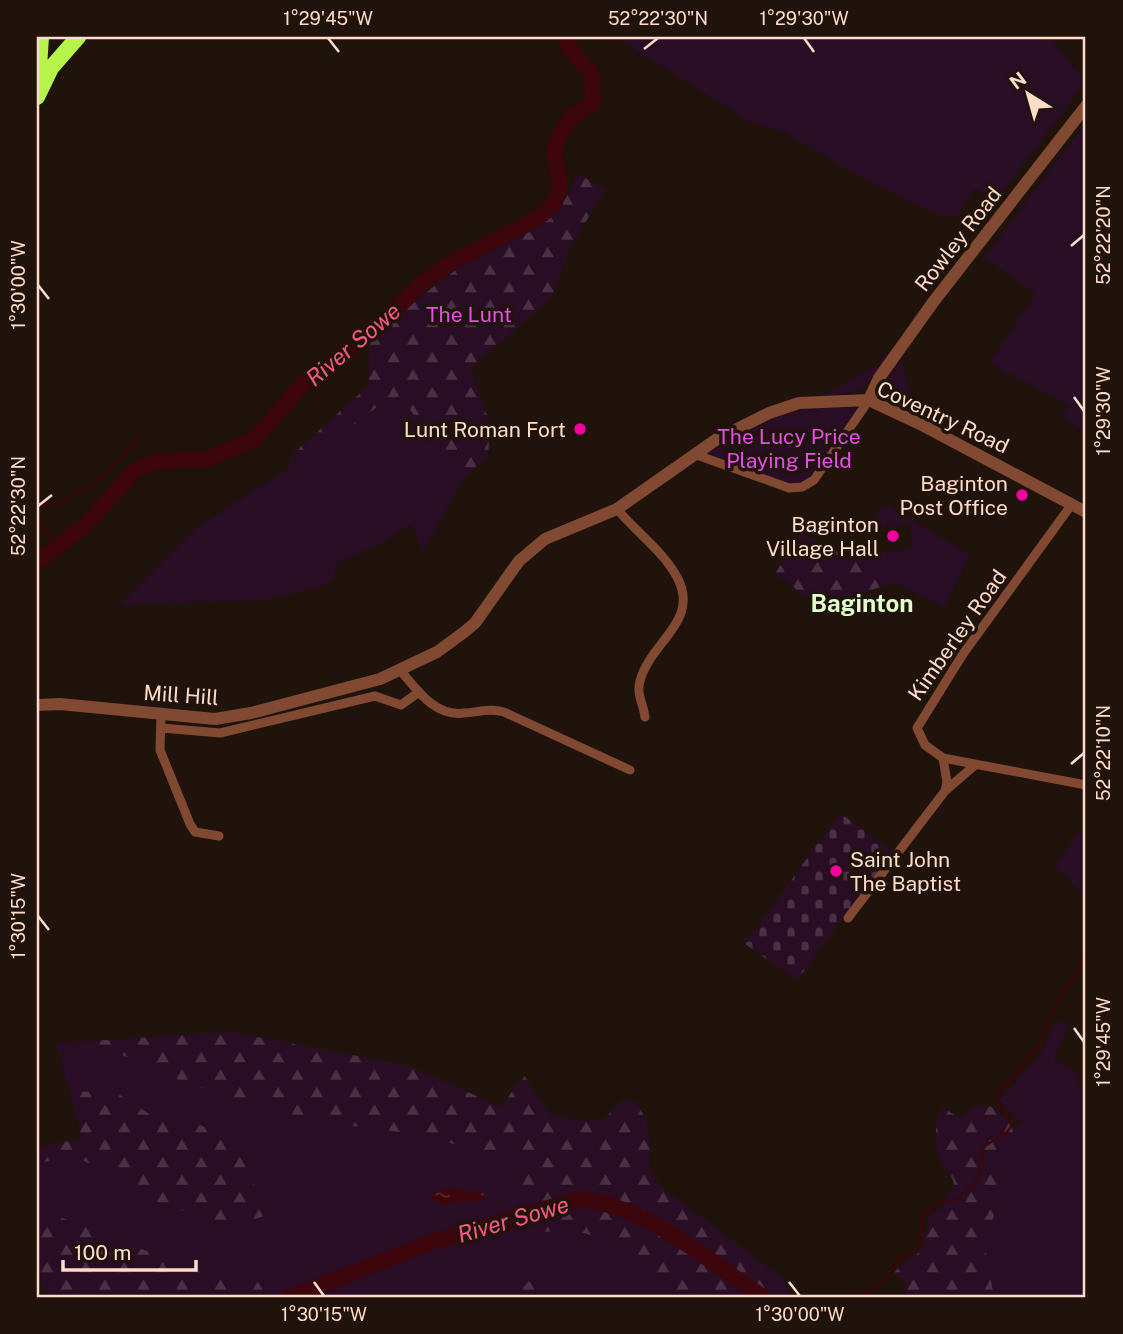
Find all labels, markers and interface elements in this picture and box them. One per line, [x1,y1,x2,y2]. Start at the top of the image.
text: 1°29'45"W [283,8,373,29]
text: 52°22'30"N [608,8,708,29]
text: 1°29'30"W [759,8,849,29]
north arrow [993,60,1064,130]
text: N [1005,67,1030,94]
street label: Rowley Road [909,182,1007,296]
text: 52°22'20"N [1093,185,1114,285]
text: 1°30'00"W [8,240,29,330]
water label: River Sowe [300,297,406,391]
park label: The Lunt [426,302,512,327]
text: 1°29'30"W [1093,366,1114,456]
street label: Coventry Road [873,376,1013,458]
place label: Lunt Roman Fort [404,417,566,442]
marker: Lunt Roman Fort [572,421,588,437]
park label: The Lucy Price Playing Field [717,424,861,473]
text: 52°22'30"N [8,456,29,556]
place label: Baginton Post Office [900,471,1008,520]
marker: Baginton Post Office [1014,487,1030,503]
place label: Baginton Village Hall [766,512,879,561]
marker: Baginton Village Hall [885,528,901,544]
street label: Kimberley Road [903,565,1011,705]
district label: Baginton [810,589,914,617]
street label: Mill Hill [143,680,219,710]
text: 52°22'10"N [1093,705,1114,801]
place label: Saint John The Baptist [850,847,961,896]
marker: Saint John The Baptist [828,863,844,879]
text: 1°30'15"W [8,873,29,959]
text: 1°29'45"W [1093,997,1114,1087]
water label: River Sowe [454,1190,572,1248]
scale bar [63,1229,196,1273]
text: 100 m [74,1240,131,1265]
text: 1°30'15"W [281,1304,367,1325]
text: 1°30'00"W [755,1304,845,1325]

